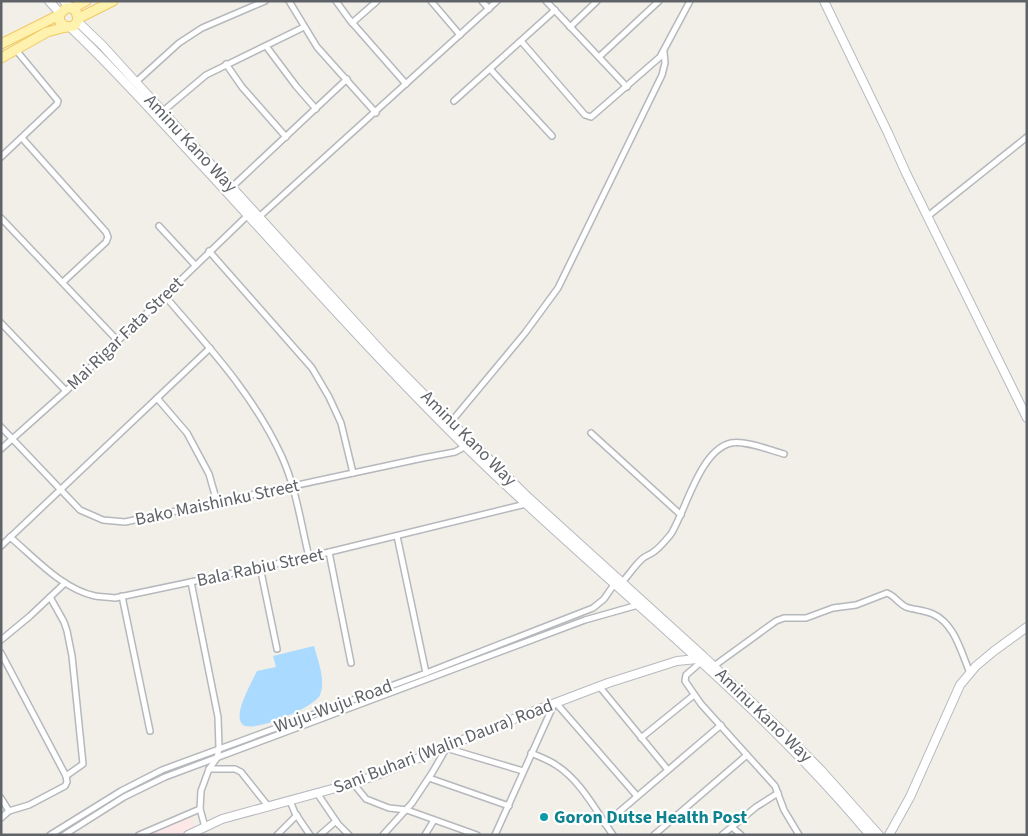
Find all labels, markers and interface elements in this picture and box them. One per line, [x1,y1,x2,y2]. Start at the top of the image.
street label: Aminu Kano Way [138,89,243,199]
street label: Mai Rigar Fata Street [62,271,189,396]
street label: Aminu Kano Way [415,385,523,492]
street label: Bako Maishinku Street [133,473,301,532]
street label: Bala Rabiu Street [194,542,326,593]
street label: Aminu Kano Way [710,662,818,769]
street label: Wuju-Wuju Road [271,674,396,739]
street label: Sani Buhari (Walin Daura) Road [330,693,557,800]
place label: Goron Dutse Health Post [554,805,747,830]
marker: Goron Dutse Health Post [538,811,550,823]

